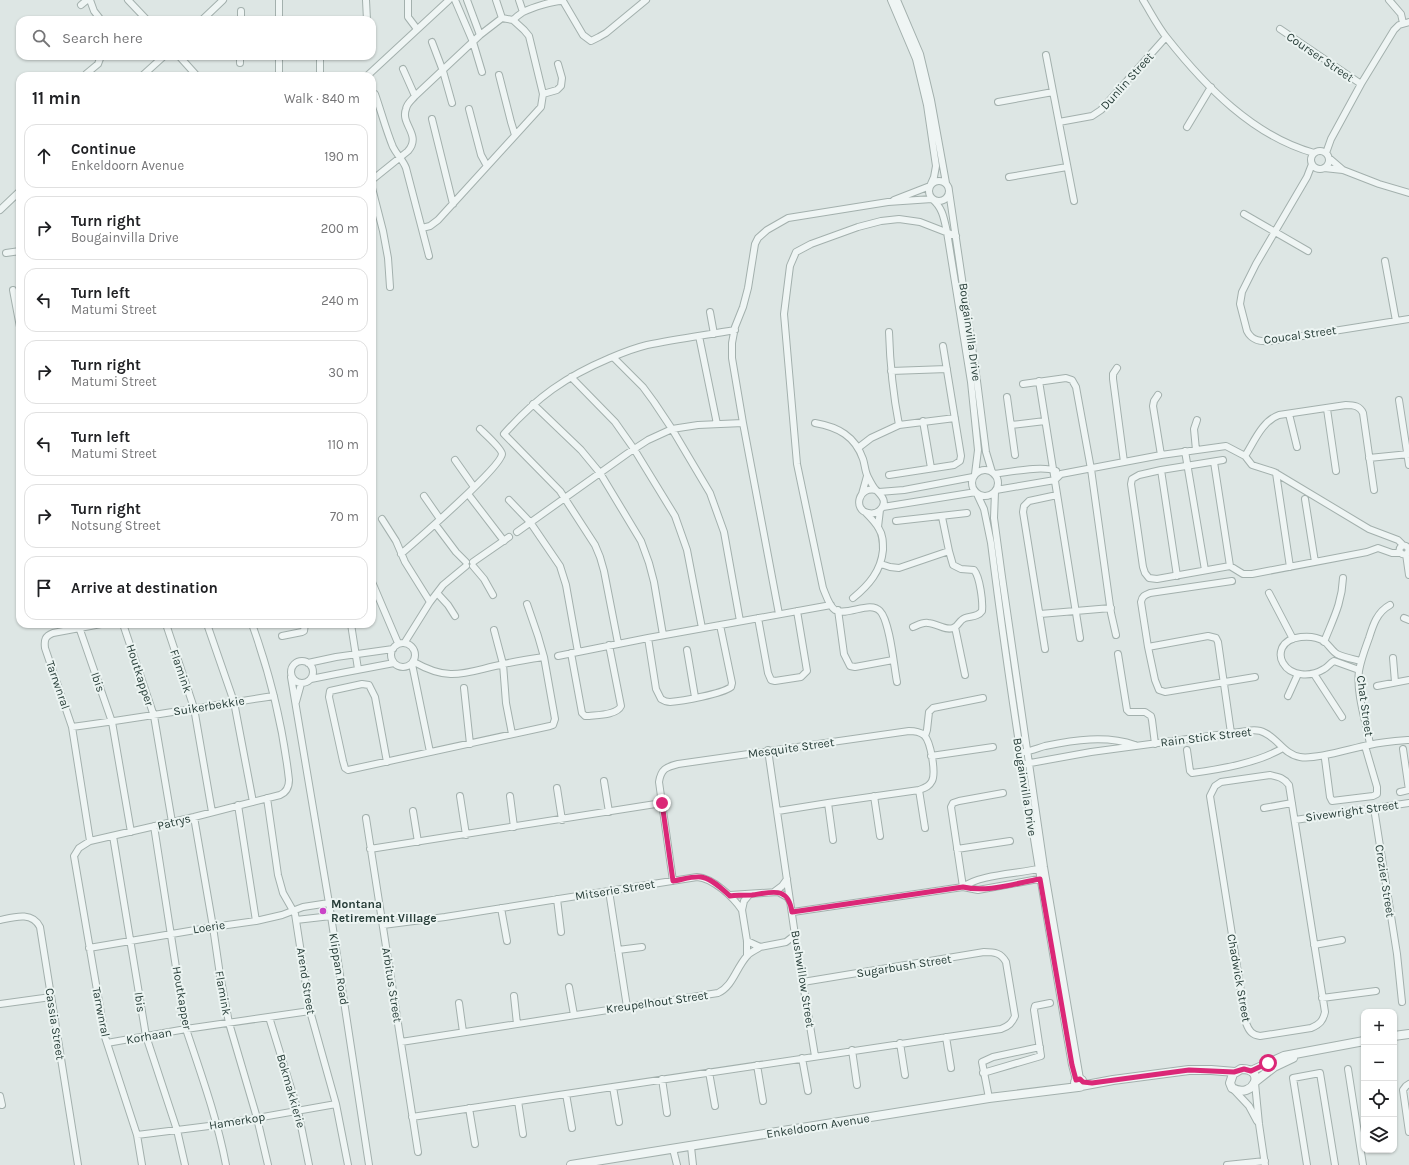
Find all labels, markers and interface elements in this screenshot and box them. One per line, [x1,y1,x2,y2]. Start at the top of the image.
search box [16,16,376,60]
icon: search [30,27,52,49]
text: Search here [62,29,143,47]
street label: Courser Street [1284,29,1357,85]
street label: Dunlin Street [1098,49,1157,113]
text: 11 min [32,88,81,108]
text: Walk · 840 m [284,91,360,106]
text: Continue [71,140,136,158]
icon: ahead [33,145,55,167]
text: 190 m [324,149,359,164]
text: Enkeldoorn Avenue [71,158,184,173]
text: Turn right [71,212,141,230]
icon: right [33,217,55,239]
text: 200 m [321,221,359,236]
text: Bougainvilla Drive [71,230,179,245]
street label: Bougainvilla Drive [956,282,984,382]
text: Turn left [71,284,130,302]
icon: left [33,289,55,311]
text: 240 m [321,293,359,308]
text: Matumi Street [71,302,157,317]
street label: Coucal Street [1263,323,1338,347]
text: Turn right [71,356,141,374]
icon: right [33,361,55,383]
text: 30 m [328,365,359,380]
text: Matumi Street [71,374,157,389]
text: Turn left [71,428,130,446]
icon: left [33,433,55,455]
text: 110 m [327,437,359,452]
text: Matumi Street [71,446,157,461]
text: Turn right [71,500,141,518]
icon: right [33,505,55,527]
text: 70 m [330,509,359,524]
text: Notsung Street [71,518,161,533]
icon: arrive [33,577,55,599]
text: Arrive at destination [71,579,218,597]
street label: Houtkapper [123,642,157,708]
street label: Flamink [167,647,195,695]
street label: Tarrwnral [43,659,73,711]
street label: Ibis [88,670,108,694]
street label: Chat Street [1354,675,1376,738]
street label: Suikerbekkie [172,693,246,719]
street label: Rain Stick Street [1160,724,1253,750]
street label: Mesquite Street [747,735,836,761]
street label: Bougainvilla Drive [1010,737,1040,837]
route end [653,794,671,812]
street label: Sivewright Street [1305,797,1400,824]
street label: Patrys [156,811,192,833]
street label: Crozier Street [1372,843,1398,919]
street label: Mitserie Street [574,877,656,903]
place label: Montana Retirement Village [331,897,437,925]
marker: Montana Retirement Village [318,906,328,916]
street label: Loerie [192,918,226,936]
street label: Bushwillow Street [788,929,818,1029]
street label: Klippan Road [326,932,352,1006]
street label: Chadwick Street [1224,933,1254,1024]
street label: Arbitus Street [379,946,405,1024]
street label: Arend Street [294,947,318,1016]
street label: Sugarbush Street [856,952,953,980]
street label: Houtkapper [170,965,195,1032]
street label: Flamink [212,970,234,1017]
street label: Tarrwnral [89,986,113,1038]
street label: Cassia Street [42,987,68,1061]
street label: Kreupelhout Street [605,988,709,1016]
street label: Ibis [132,991,148,1013]
map controls [1361,1009,1397,1153]
button: + [1361,1009,1397,1045]
street label: Korhaan [125,1025,173,1047]
button: − [1361,1045,1397,1081]
street label: Bokmakkierie [274,1053,308,1129]
route start [1259,1054,1277,1072]
button: locate [1361,1081,1397,1117]
street label: Hamerkop [208,1110,266,1132]
street label: Enkeldoorn Avenue [765,1111,871,1141]
button: layers [1361,1117,1397,1153]

